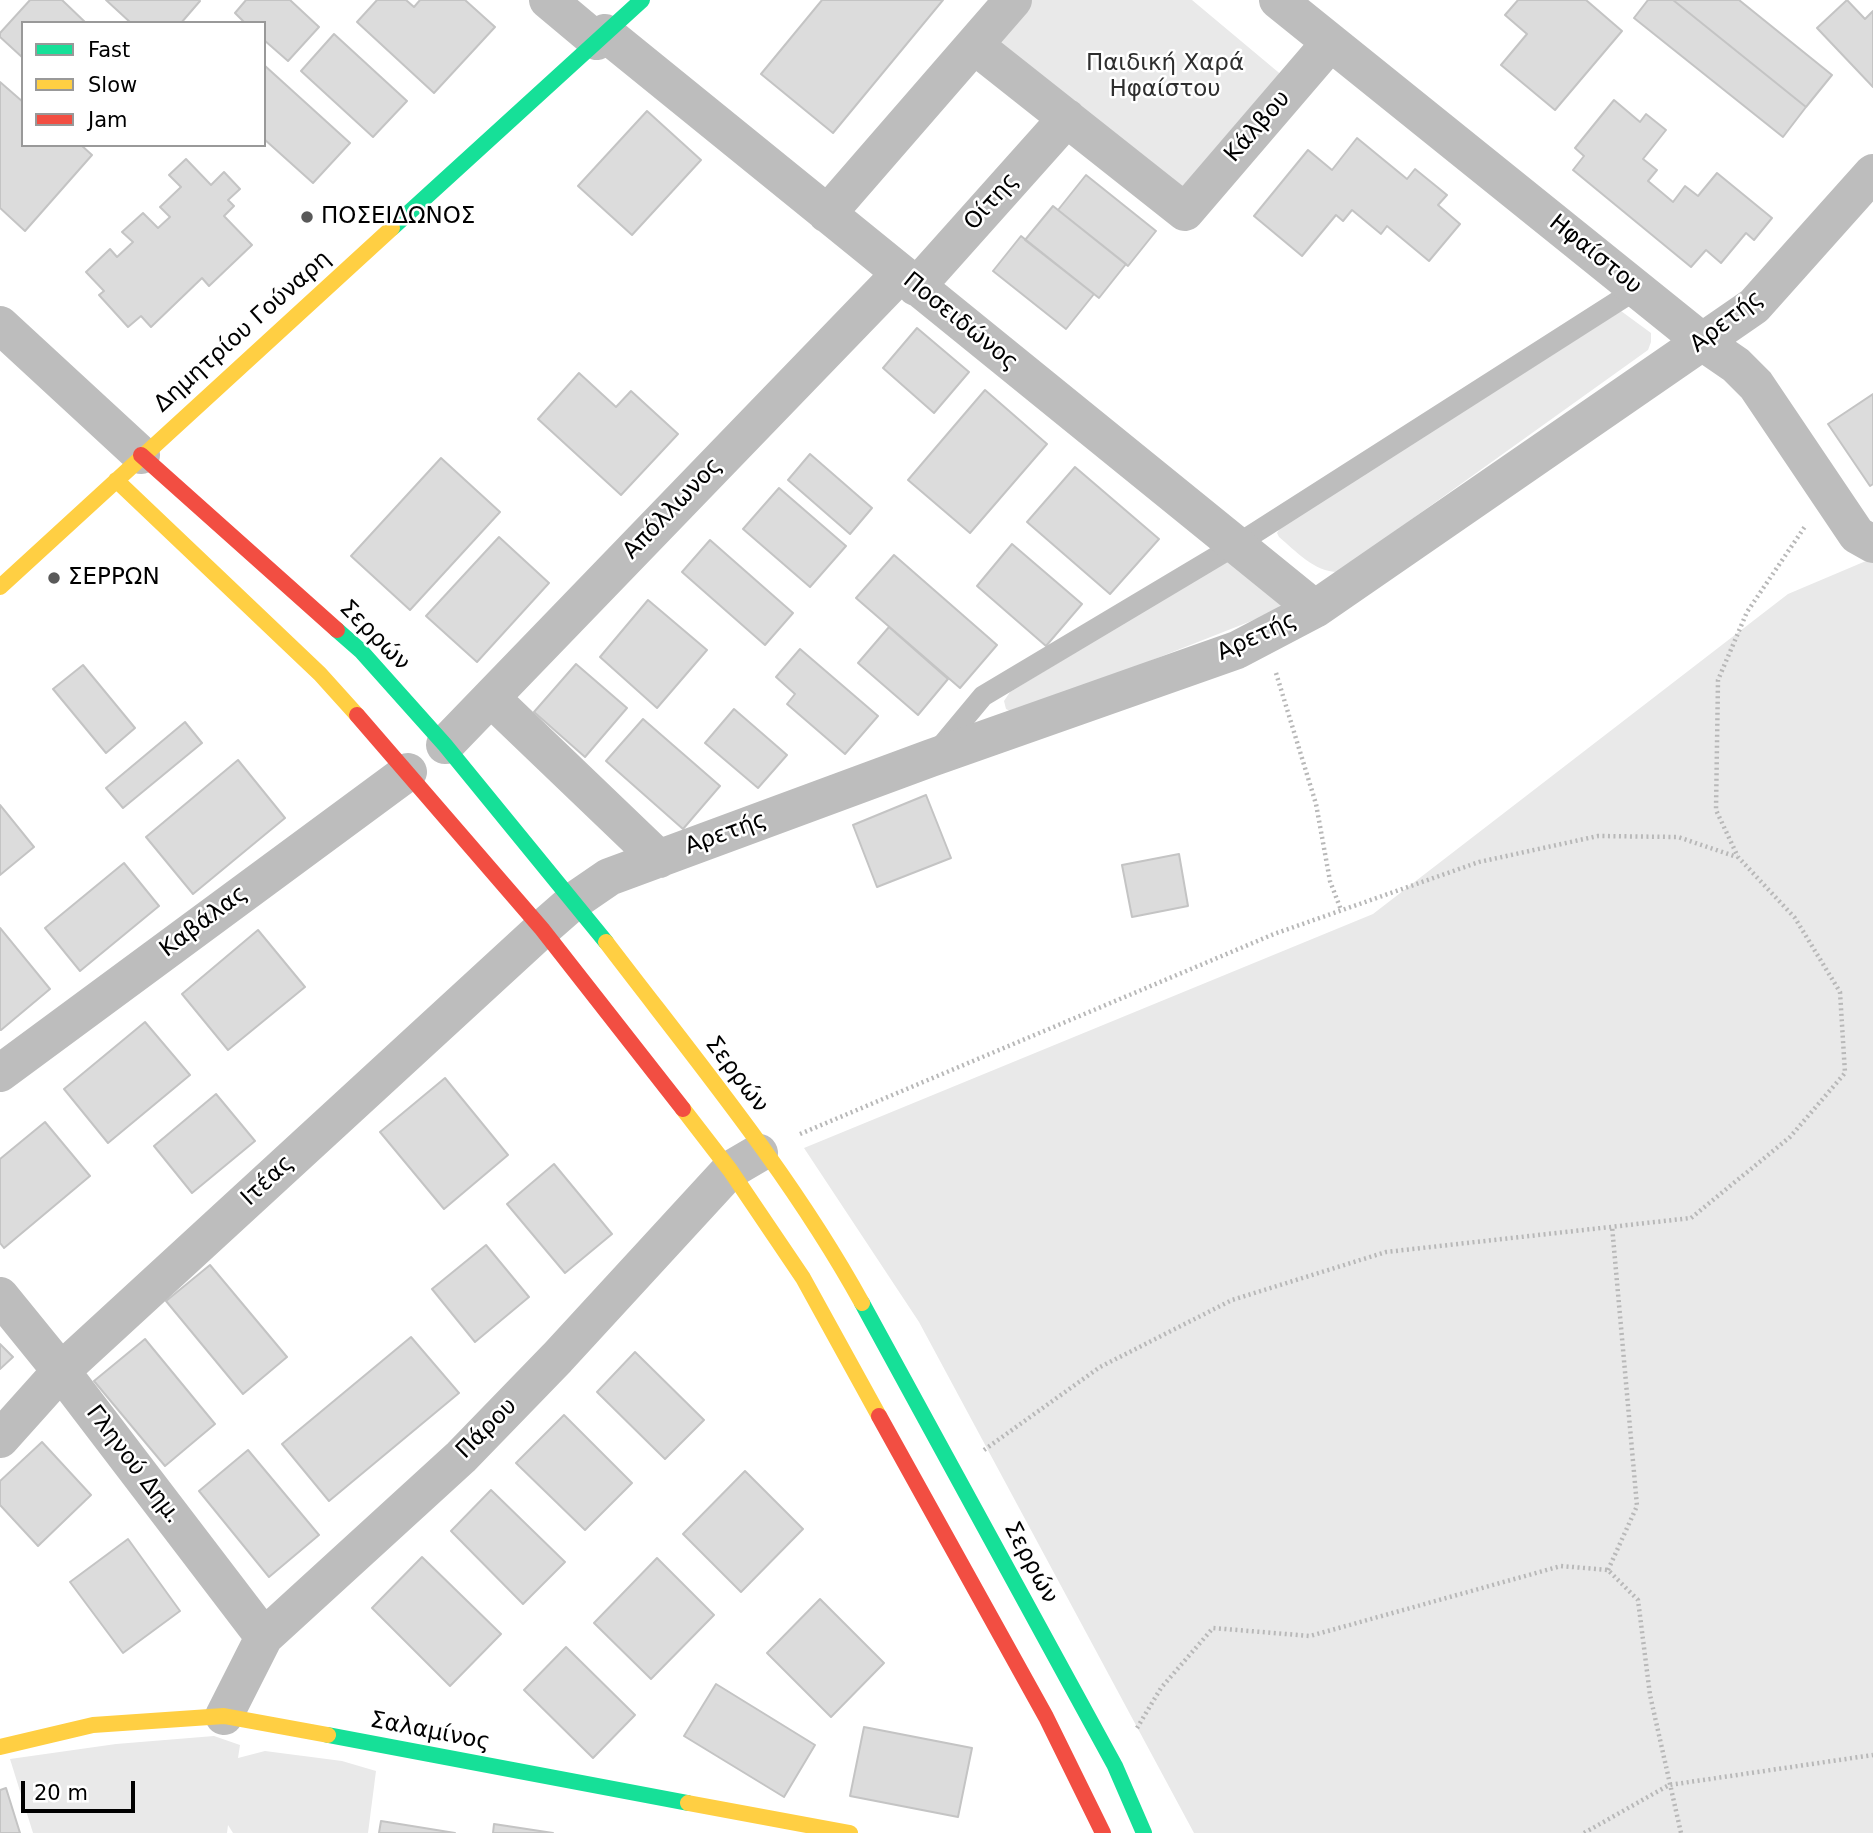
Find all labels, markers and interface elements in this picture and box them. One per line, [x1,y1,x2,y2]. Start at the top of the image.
legend [21,21,266,147]
text: Fast [88,38,130,62]
park label: Παιδική Χαρά Ηφαίστου [1086,50,1244,104]
text: Slow [88,73,137,97]
street label: Κάλβου [1219,86,1297,168]
text: Jam [88,108,128,132]
street label: Οίτης [959,168,1025,236]
place label: ΠΟΣΕΙΔΩΝΟΣ [321,203,475,231]
marker: ΠΟΣΕΙΔΩΝΟΣ [299,209,315,225]
street label: Ηφαίστου [1543,209,1647,301]
street label: Δημητρίου Γούναρη [149,246,337,418]
street label: Ποσειδώνος [897,267,1023,377]
street label: Αρετής [1685,285,1769,359]
street label: Απόλλωνος [618,452,728,566]
place label: ΣΕΡΡΩΝ [68,564,160,592]
marker: ΣΕΡΡΩΝ [46,570,62,586]
street label: Σερρών [333,595,415,677]
street label: Αρετής [1213,607,1301,667]
street label: Αρετής [681,807,771,861]
street label: Καβάλας [155,880,253,964]
street label: Σερρών [698,1031,774,1119]
street label: Ιτέας [236,1150,300,1212]
street label: Πάρου [451,1393,523,1465]
street label: Γληνού Δημ. [80,1400,186,1530]
street label: Σερρών [997,1518,1063,1608]
street label: Σαλαμίνος [368,1707,492,1757]
scale bar [24,1766,138,1810]
text: 20 m [34,1781,88,1805]

